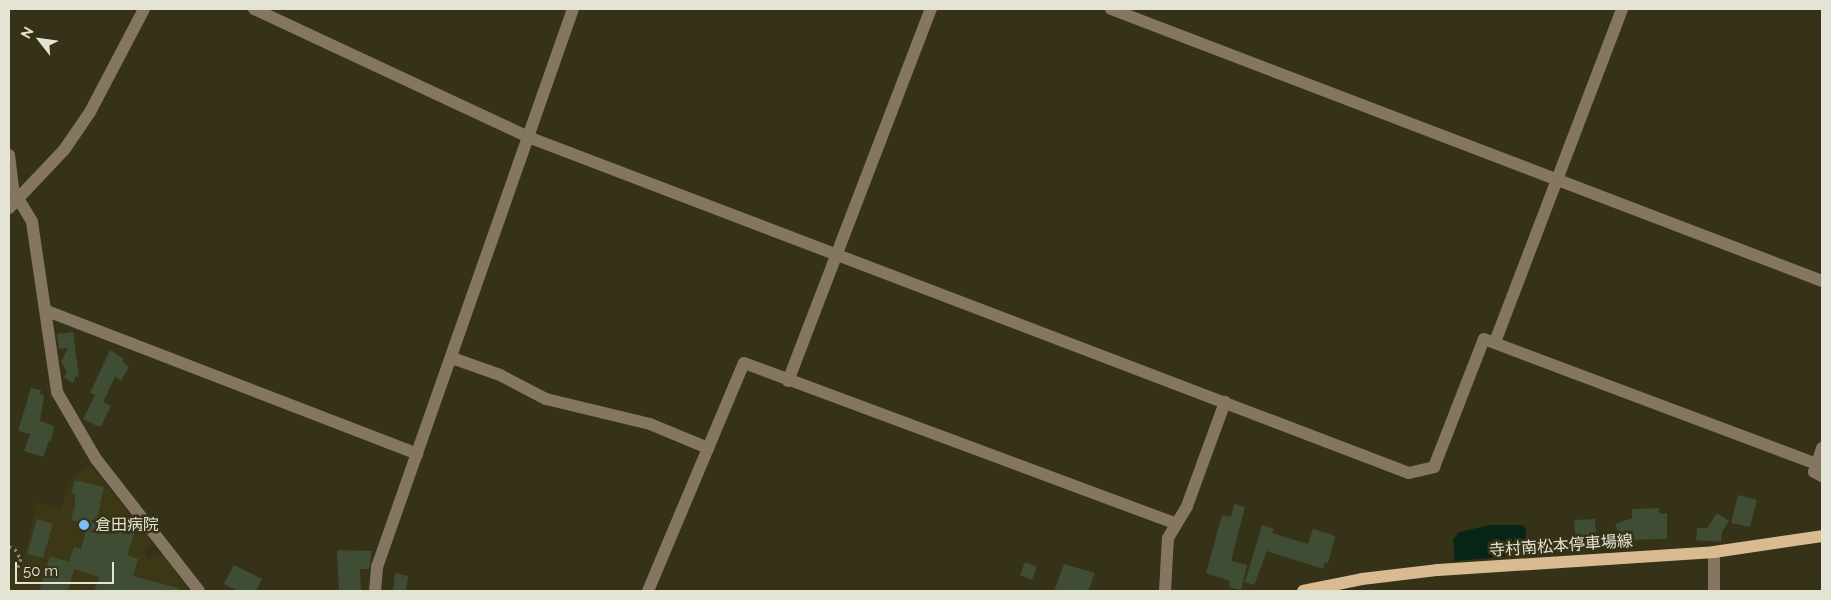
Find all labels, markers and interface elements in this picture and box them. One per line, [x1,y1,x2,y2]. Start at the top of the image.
north arrow [15,15,65,65]
text: N [17,24,37,41]
place label: 倉田病院 [95,515,159,535]
marker: 倉田病院 [77,518,91,532]
street label: 寺村南松本停車場線 [1489,531,1633,561]
scale bar [18,552,116,584]
text: 50 m [23,562,58,580]

